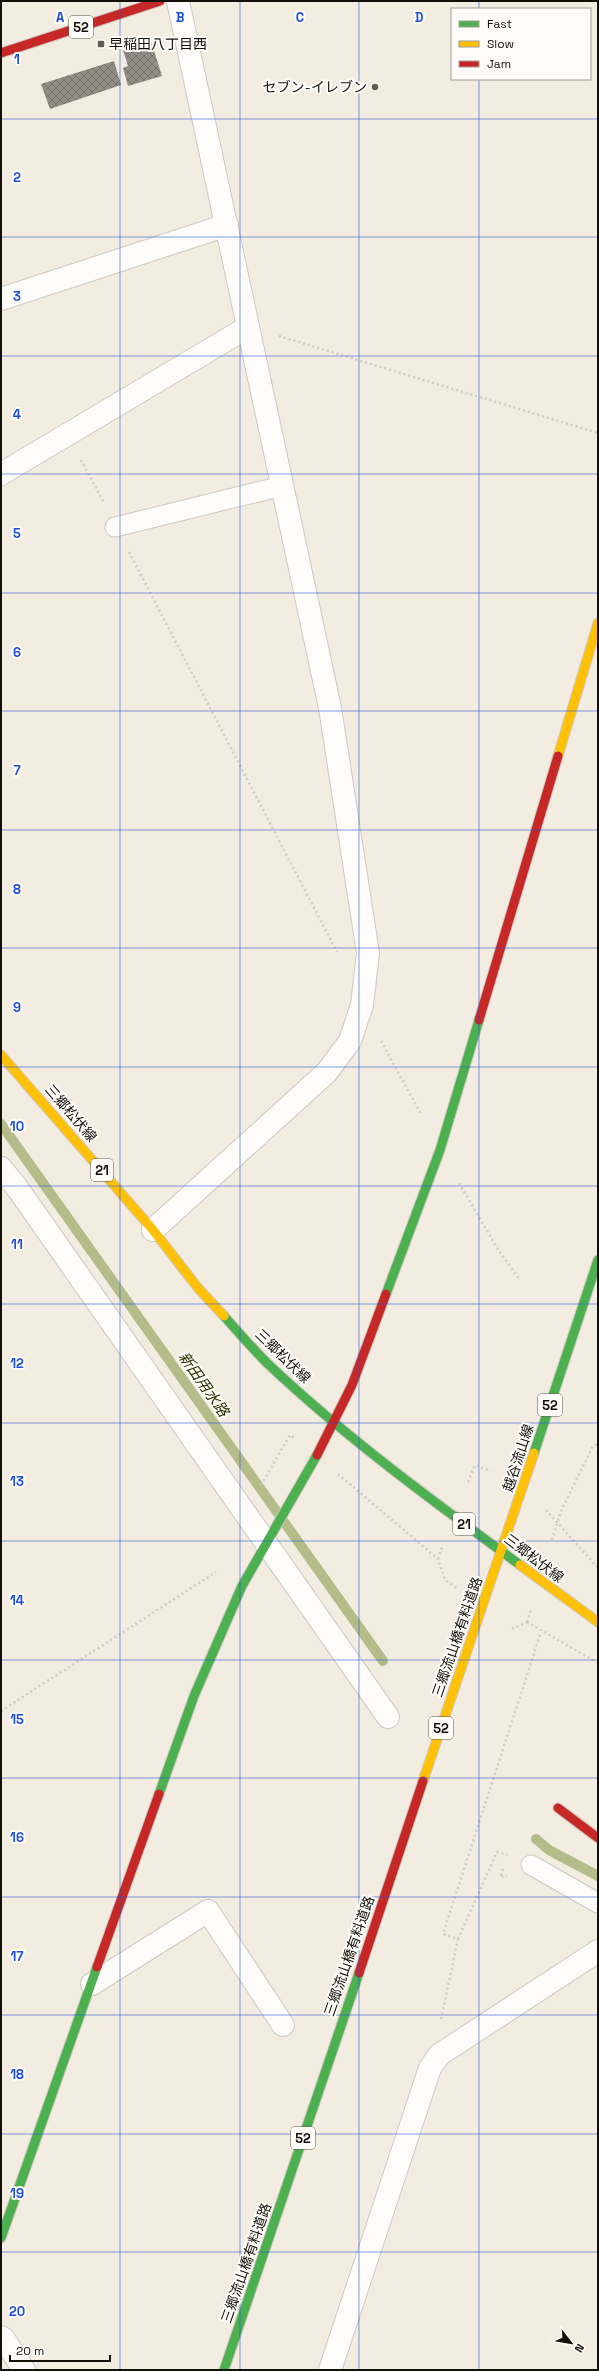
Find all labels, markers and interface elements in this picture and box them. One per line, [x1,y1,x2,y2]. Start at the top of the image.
legend [451,8,591,80]
text: A [56,9,65,26]
text: B [176,9,185,26]
text: C [296,9,304,26]
text: D [415,9,424,26]
road number: 52 [69,16,93,38]
text: Fast [487,16,512,32]
place label: 早稲田八丁目西 [109,35,207,53]
text: Slow [487,36,514,52]
marker: 早稲田八丁目西 [96,39,106,49]
text: 1 [14,51,20,68]
text: Jam [487,56,511,72]
place label: セブン-イレブン [263,78,367,96]
marker: セブン-イレブン [370,82,380,92]
text: 2 [13,169,21,186]
text: 3 [13,288,21,305]
text: 4 [13,406,21,423]
text: 5 [13,525,21,542]
text: 6 [13,644,21,661]
text: 7 [13,762,21,779]
text: 8 [13,881,21,898]
text: 9 [13,999,21,1016]
street label: 三郷松伏線 [41,1081,101,1145]
text: 10 [10,1118,24,1135]
road number: 21 [91,1159,113,1181]
text: 11 [11,1236,23,1253]
street label: 三郷松伏線 [252,1325,314,1387]
water label: 新田用水路 [175,1348,234,1422]
text: 12 [10,1355,24,1372]
road number: 52 [538,1394,562,1416]
street label: 越谷流山線 [499,1422,537,1494]
text: 13 [10,1473,24,1490]
road number: 21 [453,1513,475,1535]
street label: 三郷松伏線 [501,1530,567,1586]
street label: 三郷流山橋有料道路 [428,1575,486,1699]
text: 14 [10,1592,24,1609]
text: 15 [10,1711,24,1728]
road number: 52 [429,1717,453,1739]
text: 16 [10,1829,24,1846]
street label: 三郷流山橋有料道路 [320,1894,378,2018]
text: 17 [10,1948,24,1965]
text: 18 [10,2066,24,2083]
road number: 52 [291,2127,315,2149]
text: 19 [10,2185,24,2202]
street label: 三郷流山橋有料道路 [217,2201,275,2325]
text: 20 [9,2303,25,2320]
north arrow [551,2323,591,2363]
scale bar [10,2337,110,2363]
text: N [572,2341,587,2355]
text: 20 m [16,2343,44,2359]

